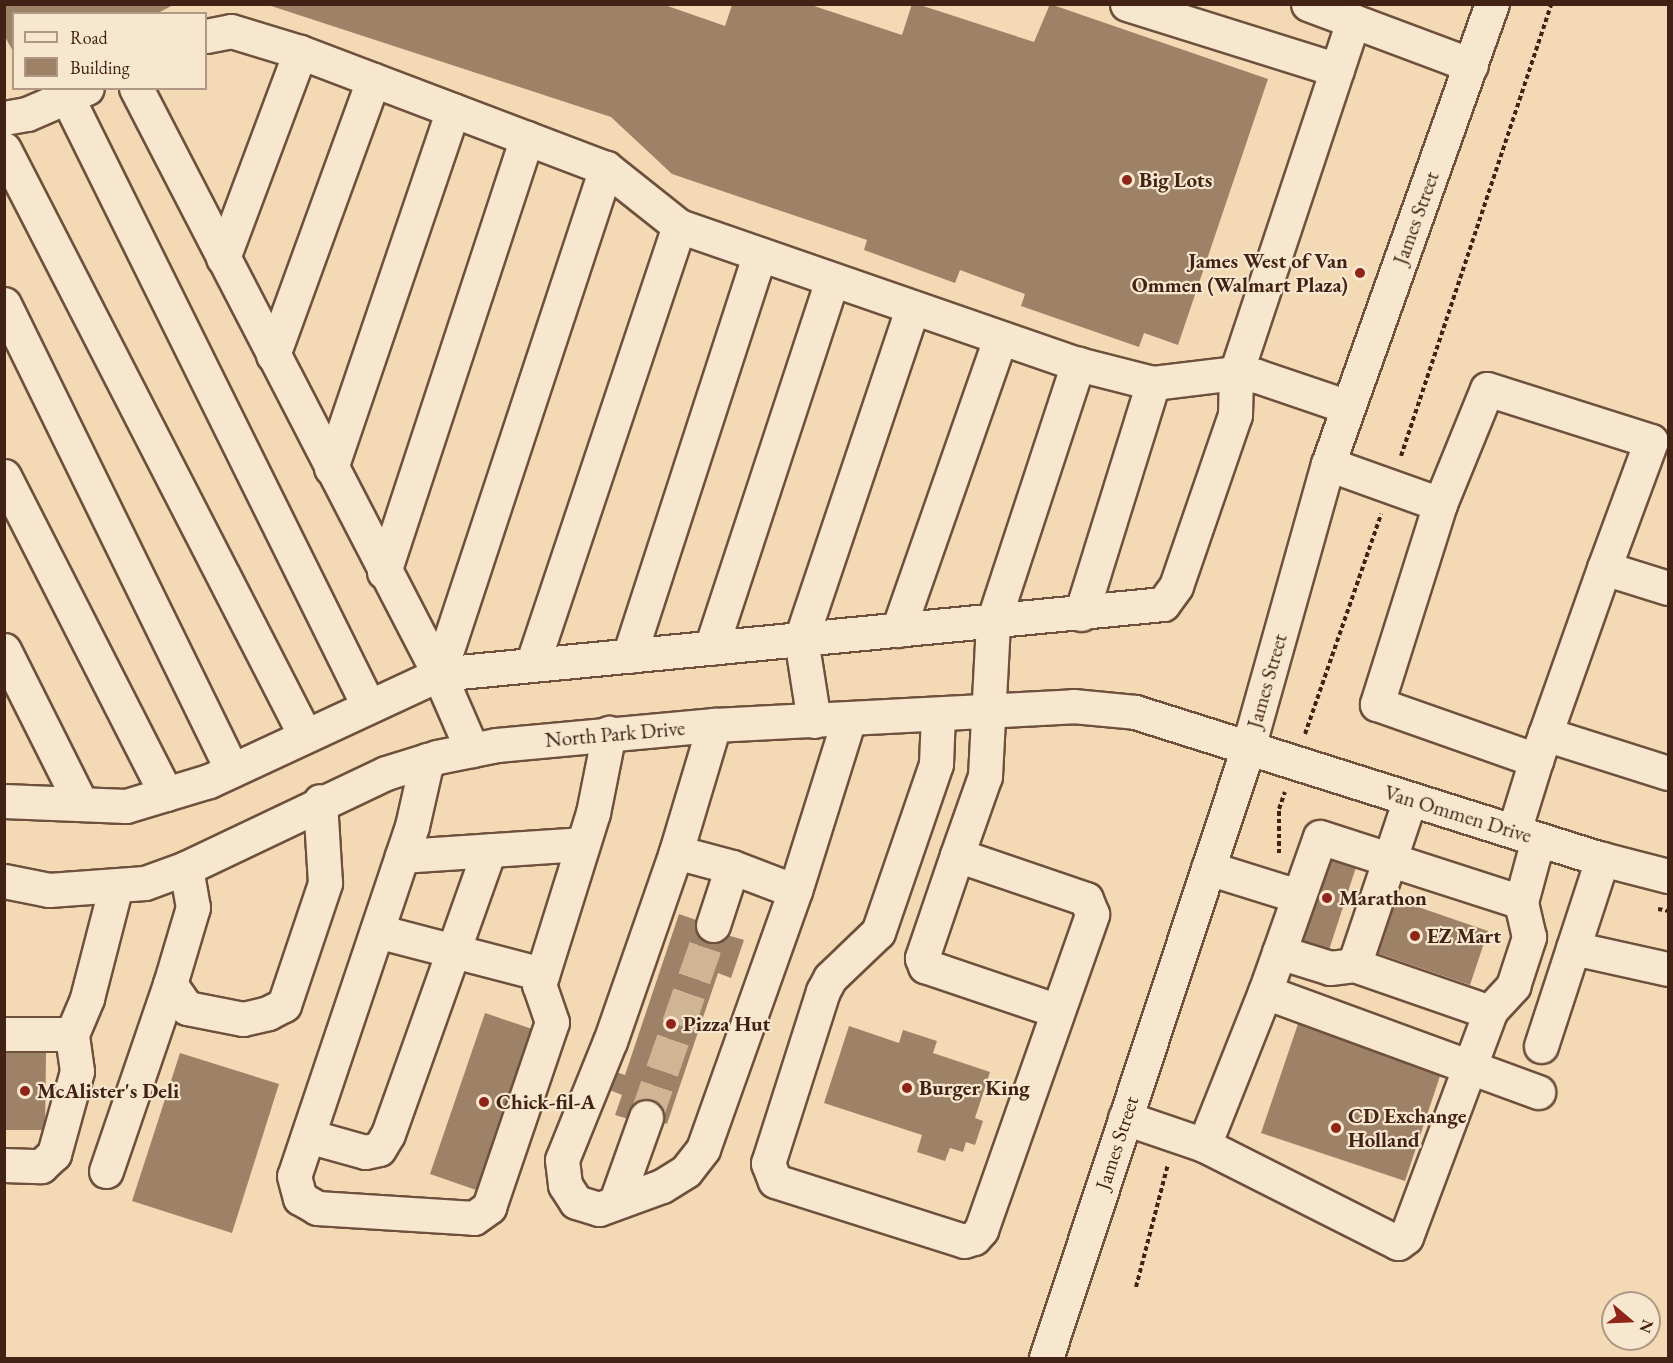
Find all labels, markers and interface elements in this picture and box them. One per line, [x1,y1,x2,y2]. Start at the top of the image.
legend [12,12,207,90]
text: Road [70,26,108,49]
text: Building [70,56,130,79]
place label: Big Lots [1139,167,1212,193]
street label: James Street [1388,168,1444,268]
marker: Big Lots [1120,173,1134,187]
place label: James West of Van Ommen (Walmart Plaza) [1132,248,1348,298]
marker: James West of Van Ommen (Walmart Plaza) [1353,266,1367,280]
street label: James Street [1241,631,1293,731]
street label: North Park Drive [544,715,686,753]
street label: Van Ommen Drive [1381,780,1535,848]
place label: Marathon [1339,885,1427,911]
marker: Marathon [1320,891,1334,905]
place label: EZ Mart [1427,923,1501,949]
marker: EZ Mart [1408,929,1422,943]
place label: Pizza Hut [683,1011,770,1037]
marker: Pizza Hut [664,1017,678,1031]
place label: Burger King [919,1075,1030,1101]
place label: McAlister's Deli [37,1078,179,1104]
marker: Burger King [900,1081,914,1095]
marker: McAlister's Deli [18,1084,32,1098]
place label: Chick-fil-A [496,1089,596,1115]
street label: James Street [1090,1093,1144,1193]
marker: Chick-fil-A [477,1095,491,1109]
place label: CD Exchange Holland [1348,1103,1466,1153]
marker: CD Exchange Holland [1329,1121,1343,1135]
north arrow [1601,1291,1661,1351]
text: N [1635,1317,1659,1336]

